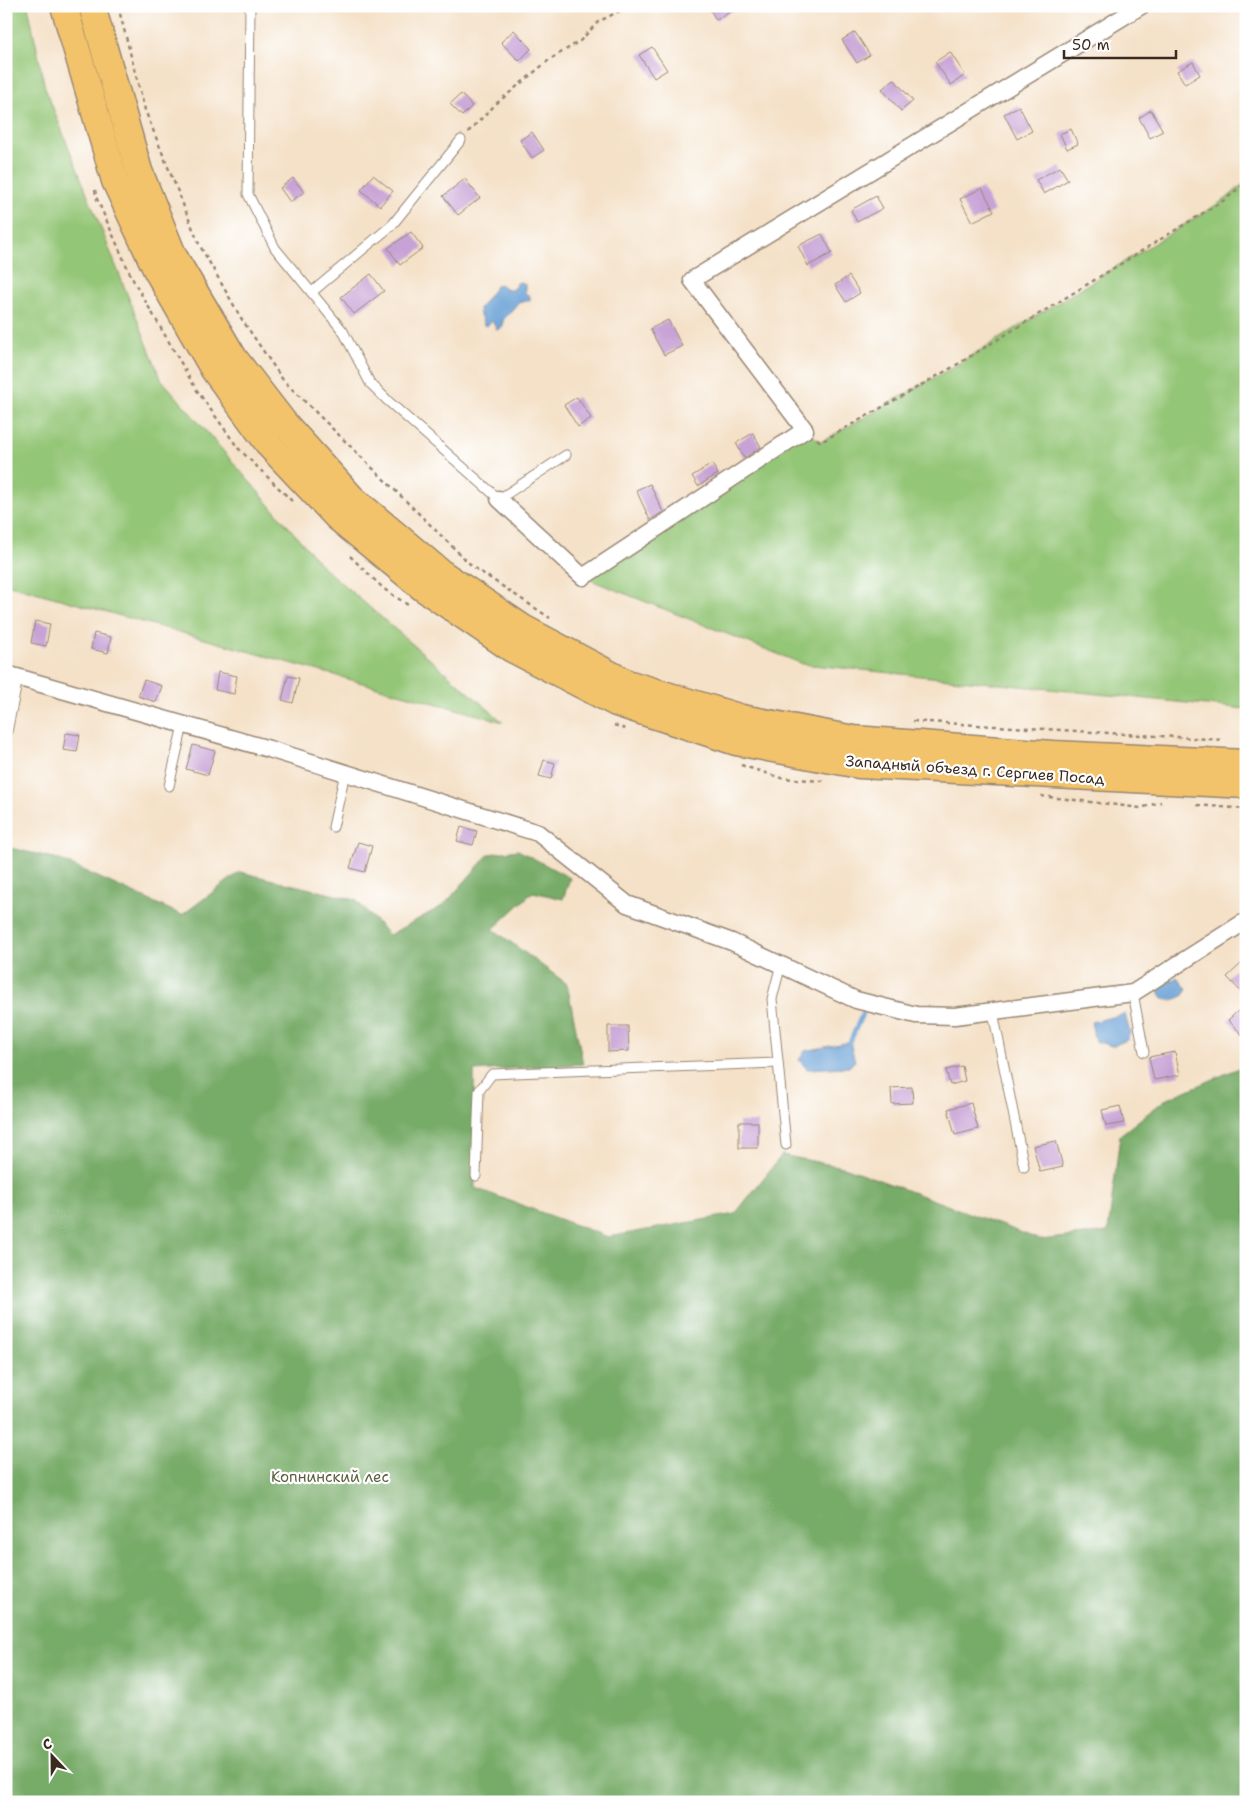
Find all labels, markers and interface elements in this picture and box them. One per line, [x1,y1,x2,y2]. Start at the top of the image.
scale bar [1064,28,1177,60]
text: 50 m [1072,35,1110,55]
street label: Западный объезд г. Сергиев Посад [845,751,1106,789]
park label: Копнинский лес [271,1467,389,1487]
north arrow [28,1730,78,1780]
text: С [40,1734,54,1754]

